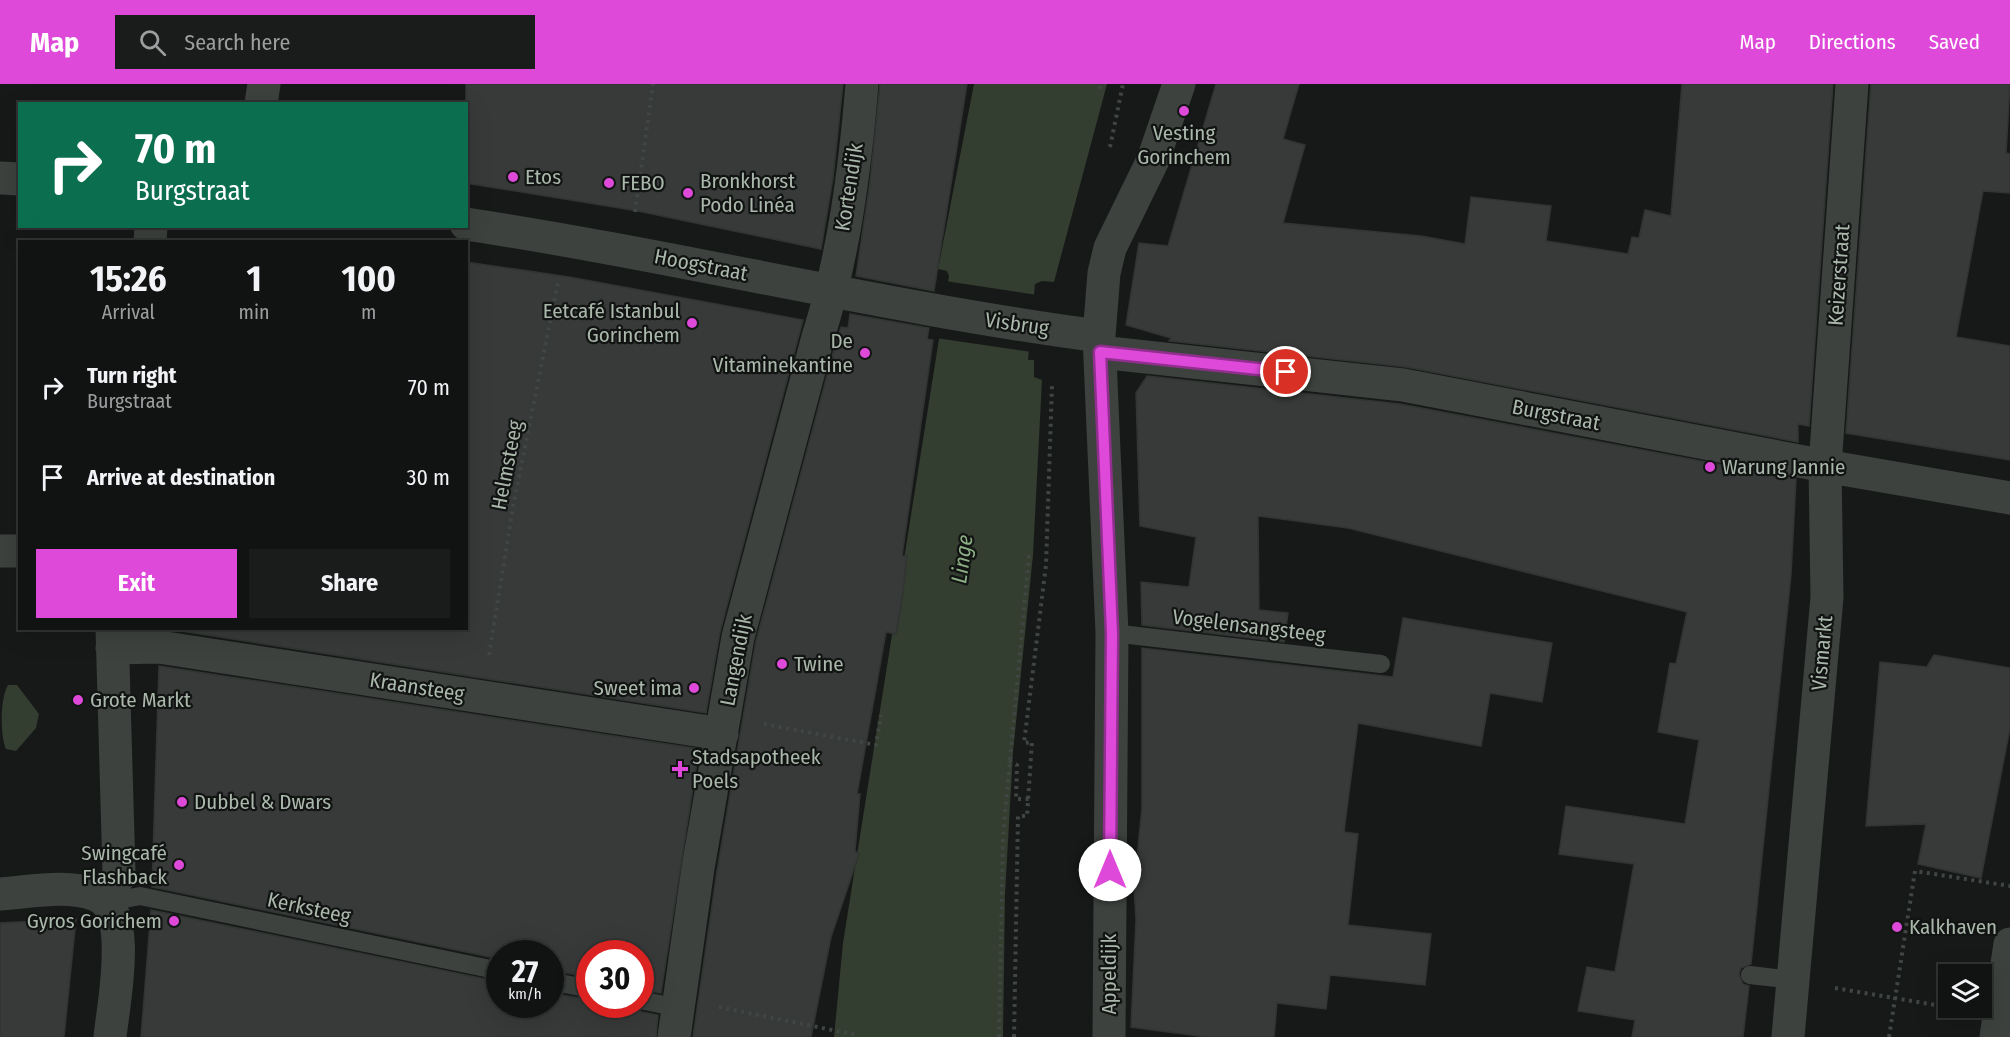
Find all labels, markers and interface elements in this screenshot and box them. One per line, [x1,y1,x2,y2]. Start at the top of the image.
search box [115,15,535,69]
text: Map [30,26,79,59]
icon: search [136,26,169,59]
text: Search here [184,29,290,56]
text: Map [1739,29,1776,55]
text: Directions [1809,29,1896,55]
text: Saved [1929,29,1980,55]
marker: Vesting Gorinchem [1177,104,1191,118]
place label: Vesting Gorinchem [1137,120,1231,170]
text: 70 m [135,124,216,174]
icon: right [36,126,114,204]
street label: Kortendijk [829,141,869,233]
place label: Etos [525,164,561,190]
place label: Bronkhorst Podo Linéa [700,168,795,218]
marker: Etos [506,170,520,184]
place label: FEBO [621,170,665,196]
text: Burgstraat [135,175,250,207]
marker: FEBO [602,176,616,190]
marker: Bronkhorst Podo Linéa [681,186,695,200]
street label: Keizerstraat [1822,223,1856,327]
street label: Hoogstraat [652,243,750,287]
text: 15:26 [90,257,167,301]
text: 1 [246,257,262,301]
text: 100 [341,257,396,301]
place label: Eetcafé Istanbul Gorinchem [543,298,680,348]
text: Arrival [102,300,155,324]
text: min [239,300,270,324]
text: m [361,300,376,324]
street label: Visbrug [983,307,1051,341]
marker: Eetcafé Istanbul Gorinchem [685,316,699,330]
place label: De Vitaminekantine [713,328,853,378]
marker: De Vitaminekantine [858,346,872,360]
pin [1260,346,1311,397]
icon: arrive [1269,355,1302,388]
text: Turn right [87,362,176,389]
icon: right [36,371,69,404]
text: 70 m [408,374,450,401]
text: Burgstraat [87,389,172,413]
street label: Burgstraat [1510,394,1602,436]
street label: Helmsteeg [486,418,528,512]
place label: Warung Jannie [1722,454,1845,480]
marker: Warung Jannie [1703,460,1717,474]
icon: arrive [36,461,69,494]
text: Arrive at destination [87,464,275,491]
text: 30 m [407,464,450,491]
water label: Linge [945,533,979,585]
button: Exit [36,549,237,618]
button: Share [249,549,450,618]
street label: Vogelensangsteeg [1171,604,1327,648]
street label: Langendijk [714,612,758,708]
street label: Vismarkt [1806,614,1838,692]
place label: Twine [794,651,844,677]
marker: Twine [775,657,789,671]
street label: Kraansteeg [368,667,466,707]
place label: Sweet ima [594,675,682,701]
marker: Sweet ima [687,681,701,695]
place label: Grote Markt [90,687,191,713]
marker: Grote Markt [71,693,85,707]
place label: Stadsapotheek Poels [692,744,821,794]
marker: Stadsapotheek Poels [673,762,687,776]
place label: Dubbel & Dwars [194,789,331,815]
marker: Dubbel & Dwars [175,795,189,809]
position arrow [1078,838,1142,902]
place label: Swingcafé Flashback [81,840,167,890]
marker: Swingcafé Flashback [172,858,186,872]
street label: Kerksteeg [265,887,353,930]
place label: Gyros Gorichem [27,908,162,934]
marker: Gyros Gorichem [167,914,181,928]
place label: Kalkhaven [1909,914,1997,940]
marker: Kalkhaven [1890,920,1904,934]
street label: Appeldijk [1096,933,1122,1014]
speed limit sign: 30 [576,940,654,1018]
text: 27 [512,954,538,990]
map controls [1938,964,1992,1018]
button: layers [1938,964,1992,1018]
text: km/h [508,985,542,1003]

